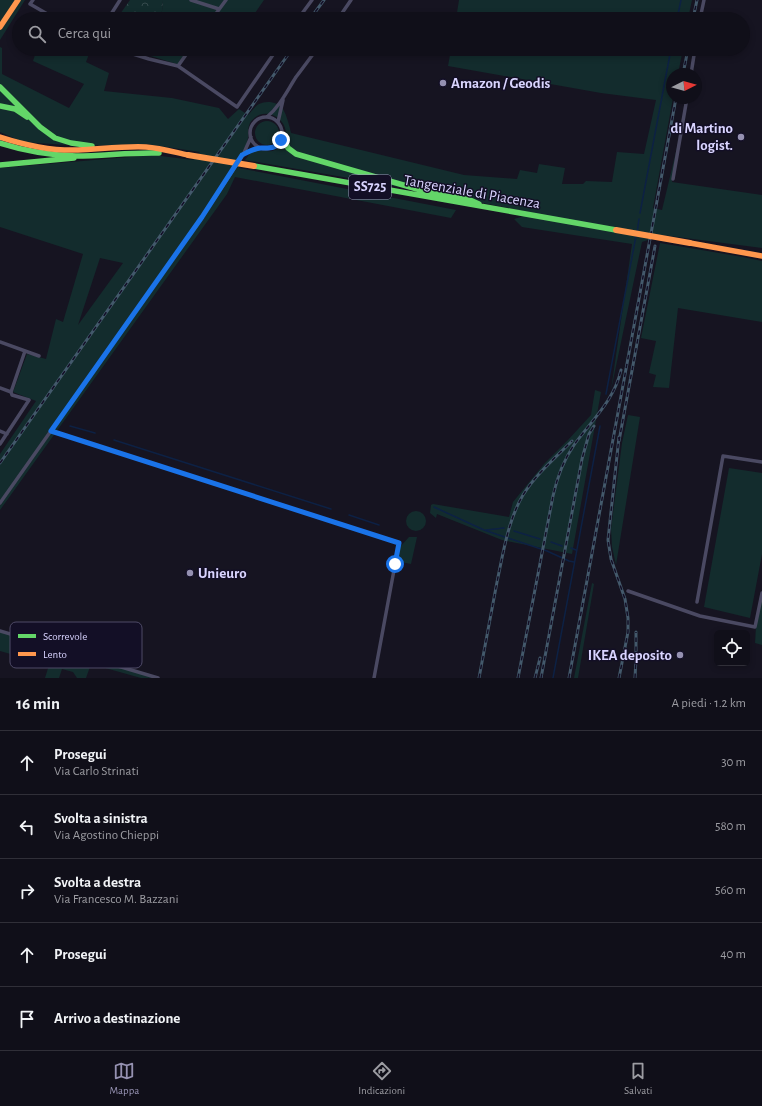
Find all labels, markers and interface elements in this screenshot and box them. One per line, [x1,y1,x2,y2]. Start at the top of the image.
search box [12,12,750,56]
icon: search [26,23,48,45]
text: Cerca qui [58,26,111,41]
north arrow [666,68,702,104]
place label: Amazon / Geodis [451,76,551,91]
marker: Amazon / Geodis [438,78,448,88]
place label: di Martino logist. [670,121,733,153]
route end [272,131,290,149]
marker: di Martino logist. [736,132,746,142]
street label: Tangenziale di Piacenza [403,173,542,211]
road number: SS725 [349,175,391,199]
route start [386,555,404,573]
place label: Unieuro [198,566,247,581]
marker: Unieuro [185,568,195,578]
legend [10,622,142,668]
map controls [714,630,750,666]
button: locate [714,630,750,666]
text: Scorrevole [43,631,87,642]
place label: IKEA deposito [588,648,672,663]
text: Lento [43,649,67,660]
marker: IKEA deposito [675,650,685,660]
text: 16 min [16,695,60,712]
text: A piedi · 1.2 km [672,697,746,710]
text: Prosegui [54,747,107,762]
icon: ahead [16,752,38,774]
text: 30 m [721,756,746,769]
text: Via Carlo Strinati [54,765,139,778]
text: Svolta a sinistra [54,811,148,826]
icon: left [16,816,38,838]
text: 580 m [715,820,746,833]
text: Via Agostino Chieppi [54,829,159,842]
text: Svolta a destra [54,875,141,890]
icon: right [16,880,38,902]
text: 560 m [715,884,746,897]
text: Via Francesco M. Bazzani [54,893,179,906]
icon: ahead [16,944,38,966]
text: Prosegui [54,947,107,962]
text: 40 m [720,948,746,961]
icon: arrive [16,1008,38,1030]
text: Arrivo a destinazione [54,1011,180,1026]
tab: Mappa [109,1060,139,1097]
tab: Indicazioni [358,1060,405,1097]
tab: Salvati [624,1060,653,1097]

